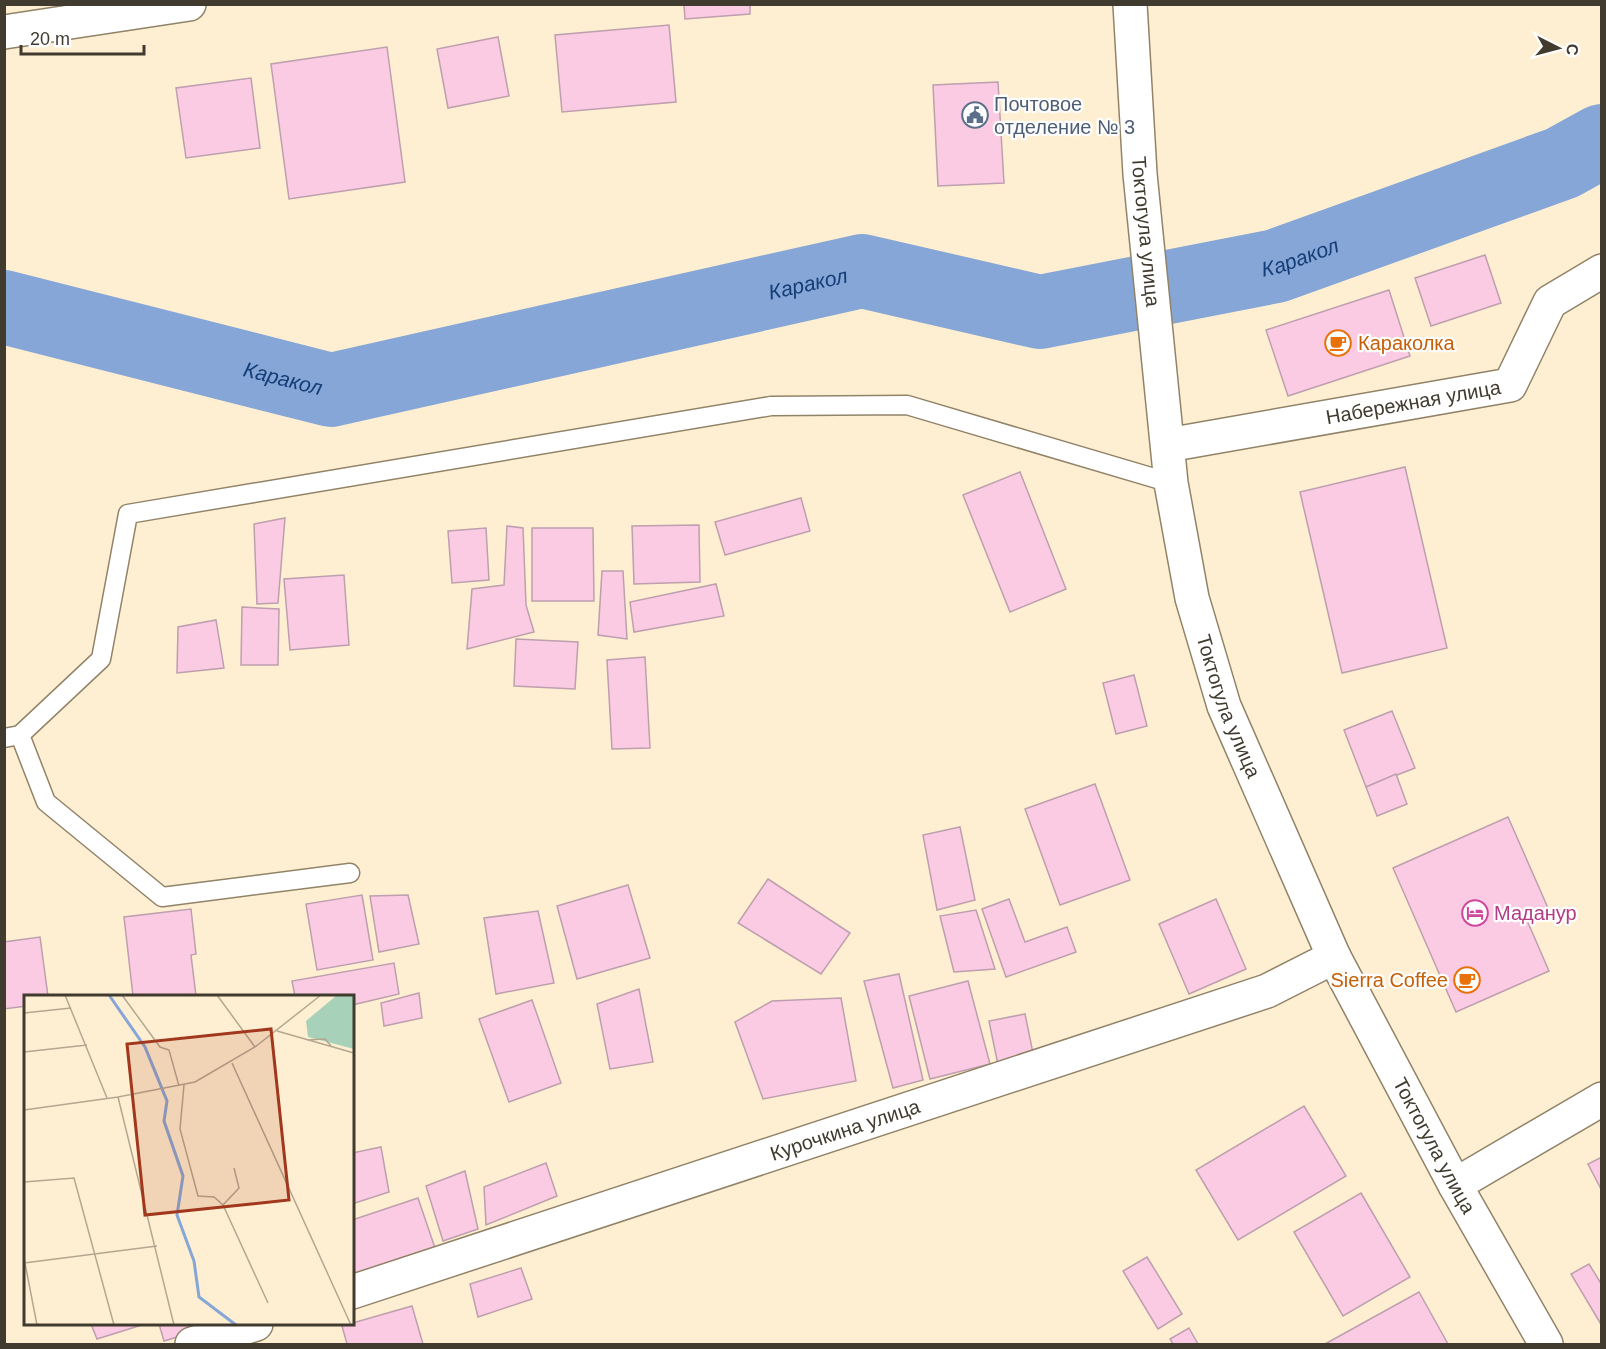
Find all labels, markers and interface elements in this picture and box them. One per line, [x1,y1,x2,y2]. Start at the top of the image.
scale bar [21,18,144,56]
north arrow [1528,18,1588,78]
text: 20 m [30,29,70,49]
text: С [1563,43,1581,57]
place label: Почтовое отделение № 3 [994,93,1135,138]
public building icon: Почтовое отделение № 3 [960,100,990,130]
street label: Токтогула улица [1128,156,1164,309]
water label: Каракол [1259,233,1342,280]
water label: Каракол [766,263,850,303]
cafe icon: Караколка [1323,328,1353,358]
place label: Караколка [1358,332,1456,354]
water label: Каракол [241,357,325,399]
street label: Набережная улица [1324,376,1503,428]
street label: Токтогула улица [1192,632,1265,782]
hotel icon: Маданур [1460,898,1490,928]
place label: Маданур [1494,902,1577,924]
cafe icon: Sierra Coffee [1452,965,1482,995]
place label: Sierra Coffee [1331,969,1448,991]
inset map [24,995,354,1325]
street label: Токтогула улица [1389,1074,1480,1218]
street label: Курочкина улица [767,1095,924,1165]

